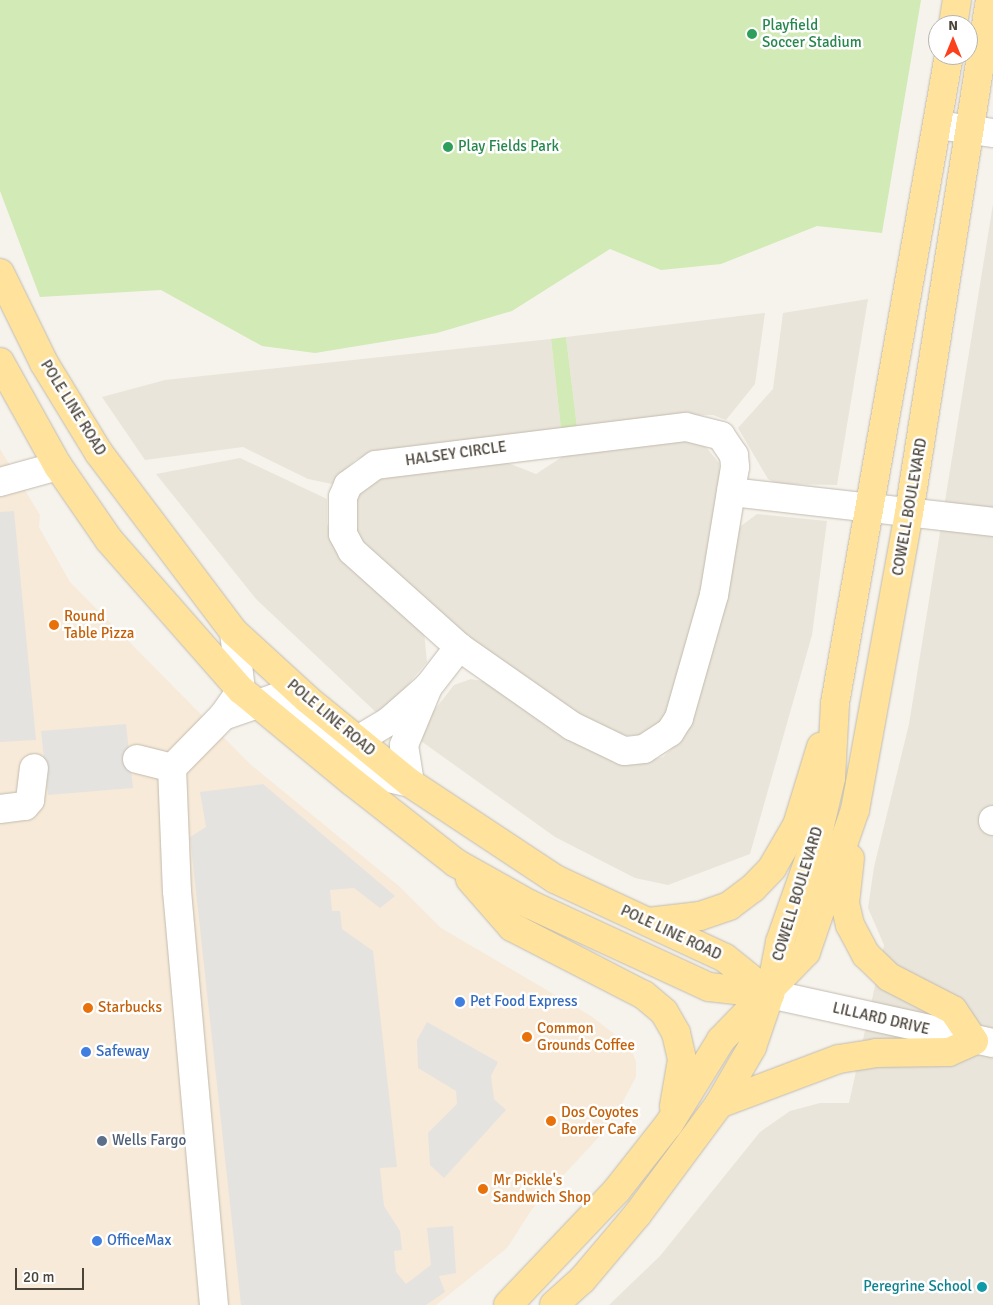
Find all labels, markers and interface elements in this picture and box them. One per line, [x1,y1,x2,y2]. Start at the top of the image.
north arrow [928,15,978,65]
place label: Playfield Soccer Stadium [762,16,862,51]
text: N [948,17,958,34]
marker: Playfield Soccer Stadium [746,28,758,40]
place label: Play Fields Park [458,138,559,156]
marker: Play Fields Park [442,141,454,153]
street label: POLE LINE ROAD [36,357,110,459]
street label: COWELL BOULEVARD [889,437,931,577]
street label: HALSEY CIRCLE [404,438,508,470]
place label: Round Table Pizza [64,607,134,642]
marker: Round Table Pizza [48,619,60,631]
street label: POLE LINE ROAD [283,676,379,760]
street label: COWELL BOULEVARD [769,825,827,963]
street label: POLE LINE ROAD [618,902,724,964]
place label: Pet Food Express [470,993,578,1011]
marker: Pet Food Express [454,996,466,1008]
place label: Starbucks [98,999,162,1017]
street label: LILLARD DRIVE [831,999,931,1039]
marker: Starbucks [82,1002,94,1014]
place label: Common Grounds Coffee [537,1019,635,1054]
marker: Common Grounds Coffee [521,1031,533,1043]
place label: Safeway [96,1043,149,1061]
marker: Safeway [80,1046,92,1058]
place label: Dos Coyotes Border Cafe [561,1103,639,1138]
marker: Dos Coyotes Border Cafe [545,1115,557,1127]
place label: Wells Fargo [112,1132,186,1150]
marker: Wells Fargo [96,1135,108,1147]
place label: Mr Pickle's Sandwich Shop [493,1171,591,1206]
marker: Mr Pickle's Sandwich Shop [477,1183,489,1195]
place label: OfficeMax [107,1232,171,1250]
marker: OfficeMax [91,1235,103,1247]
scale bar [18,1258,86,1290]
text: 20 m [23,1268,54,1286]
place label: Peregrine School [863,1278,972,1296]
marker: Peregrine School [976,1281,988,1293]

